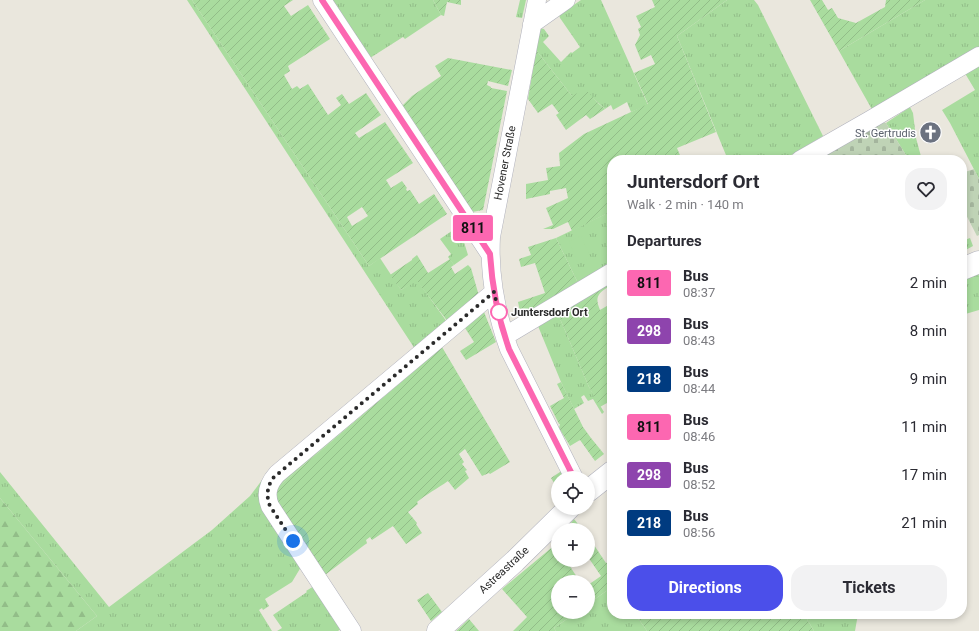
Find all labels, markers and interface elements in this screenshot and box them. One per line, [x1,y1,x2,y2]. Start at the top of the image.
church icon: St. Gertrudis [918,120,944,146]
street label: Hovener Straße [491,125,519,201]
place label: St. Gertrudis [855,127,916,140]
button: heart [905,168,947,210]
text: Juntersdorf Ort [627,170,759,193]
text: Walk · 2 min · 140 m [627,197,744,212]
line badge: 811 [450,215,496,241]
text: 811 [461,220,485,236]
text: Departures [627,232,702,250]
text: Bus [683,267,709,285]
text: 2 min [910,274,947,292]
text: 811 [637,275,661,291]
text: 08:37 [683,285,715,300]
marker: Juntersdorf Ort [490,303,508,321]
place label: Juntersdorf Ort [511,306,588,319]
text: Bus [683,315,709,333]
text: 8 min [910,322,947,340]
text: 298 [637,323,661,339]
text: 08:43 [683,333,715,348]
text: Bus [683,363,709,381]
text: 9 min [910,370,947,388]
text: 218 [637,371,661,387]
text: 08:44 [683,381,715,396]
text: Bus [683,411,709,429]
text: 11 min [901,418,947,436]
text: 811 [637,419,661,435]
text: 08:46 [683,429,715,444]
text: Bus [683,459,709,477]
text: 17 min [901,466,947,484]
text: 298 [637,467,661,483]
map controls [551,471,595,619]
button: locate [551,471,595,515]
text: 08:52 [683,477,715,492]
text: Bus [683,507,709,525]
text: 21 min [901,514,947,532]
text: 218 [637,515,661,531]
button: + [551,523,595,567]
text: 08:56 [683,525,715,540]
your location [283,531,303,551]
street label: Astreastraße [477,544,532,596]
button: Directions [627,565,783,611]
button: Tickets [791,565,947,611]
button: − [551,575,595,619]

